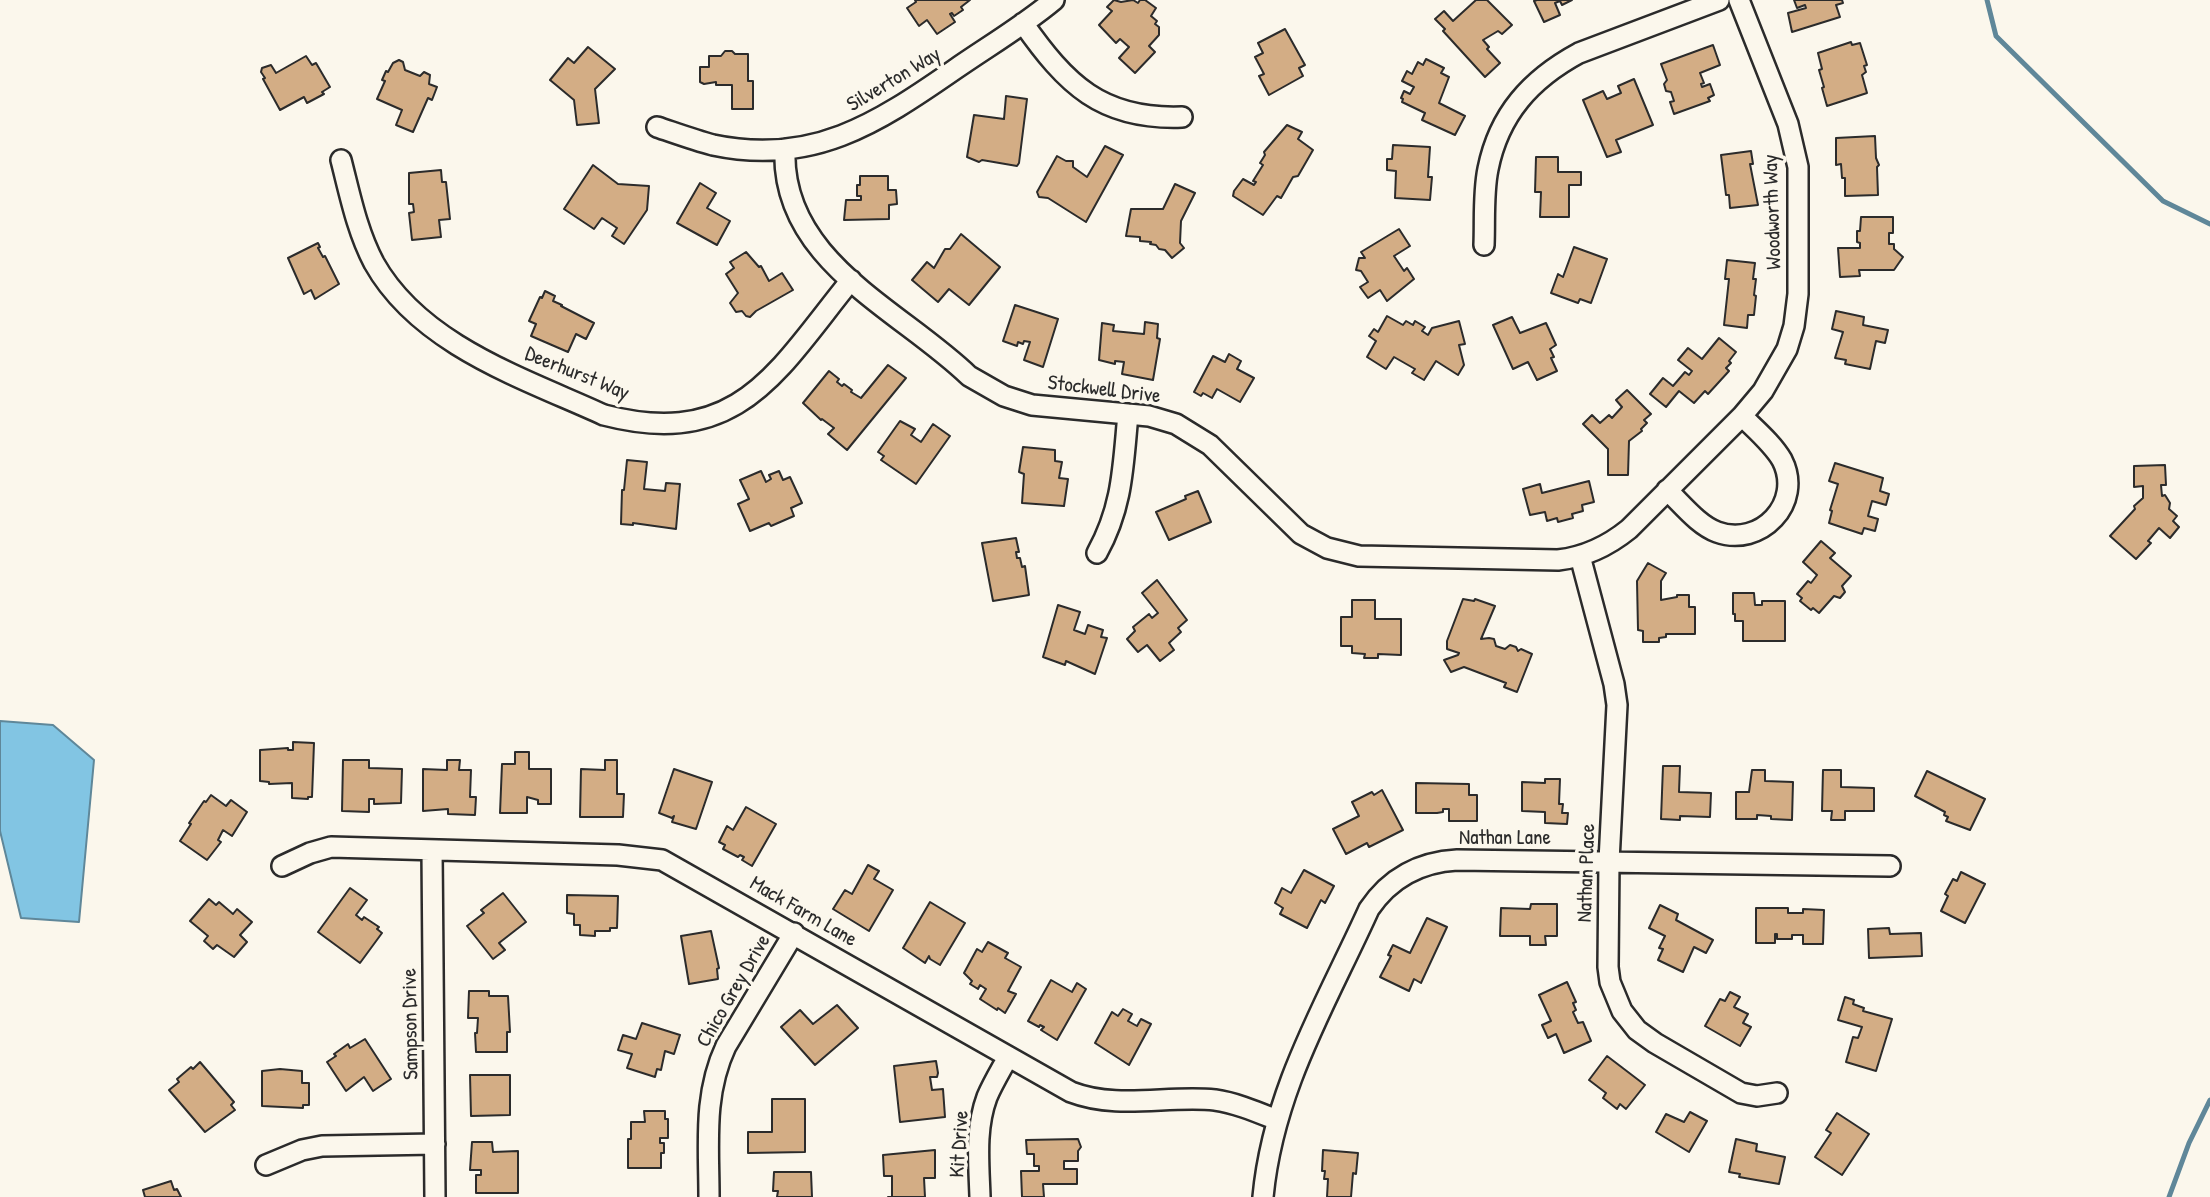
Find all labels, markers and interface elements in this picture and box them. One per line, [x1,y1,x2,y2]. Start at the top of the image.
street label: Silverton Way [843,42,945,118]
street label: Woodworth Way [1758,154,1788,270]
street label: Deerhurst Way [521,342,633,406]
street label: Stockwell Drive [1046,371,1162,409]
street label: Nathan Place [1573,823,1601,923]
street label: Nathan Lane [1459,825,1551,851]
street label: Mack Farm Lane [745,871,861,953]
street label: Chico Grey Drive [692,930,776,1052]
street label: Sampson Drive [397,968,425,1080]
street label: Kit Drive [945,1110,975,1178]

